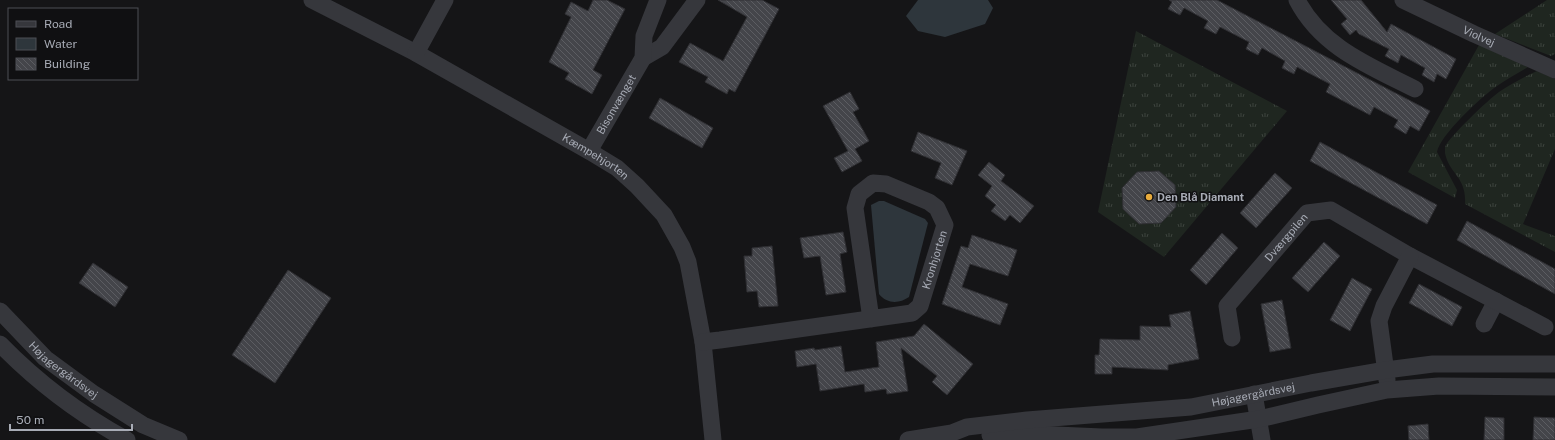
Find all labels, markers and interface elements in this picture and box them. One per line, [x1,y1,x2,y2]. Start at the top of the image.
legend [8,8,138,80]
text: Road [44,17,72,31]
street label: Violvej [1461,24,1497,49]
text: Water [44,37,78,51]
text: Building [44,57,90,71]
street label: Bisonvænget [594,72,638,136]
street label: Kæmpehjorten [560,131,631,182]
place label: Den Blå Diamant [1157,191,1245,203]
marker: Den Blå Diamant [1144,192,1154,202]
street label: Dværgpilen [1262,211,1310,264]
street label: Kronhjorten [920,229,949,291]
street label: Højagergårdsvej [27,339,100,401]
street label: Højagergårdsvej [1211,380,1296,409]
scale bar [10,406,132,432]
text: 50 m [16,413,44,427]

